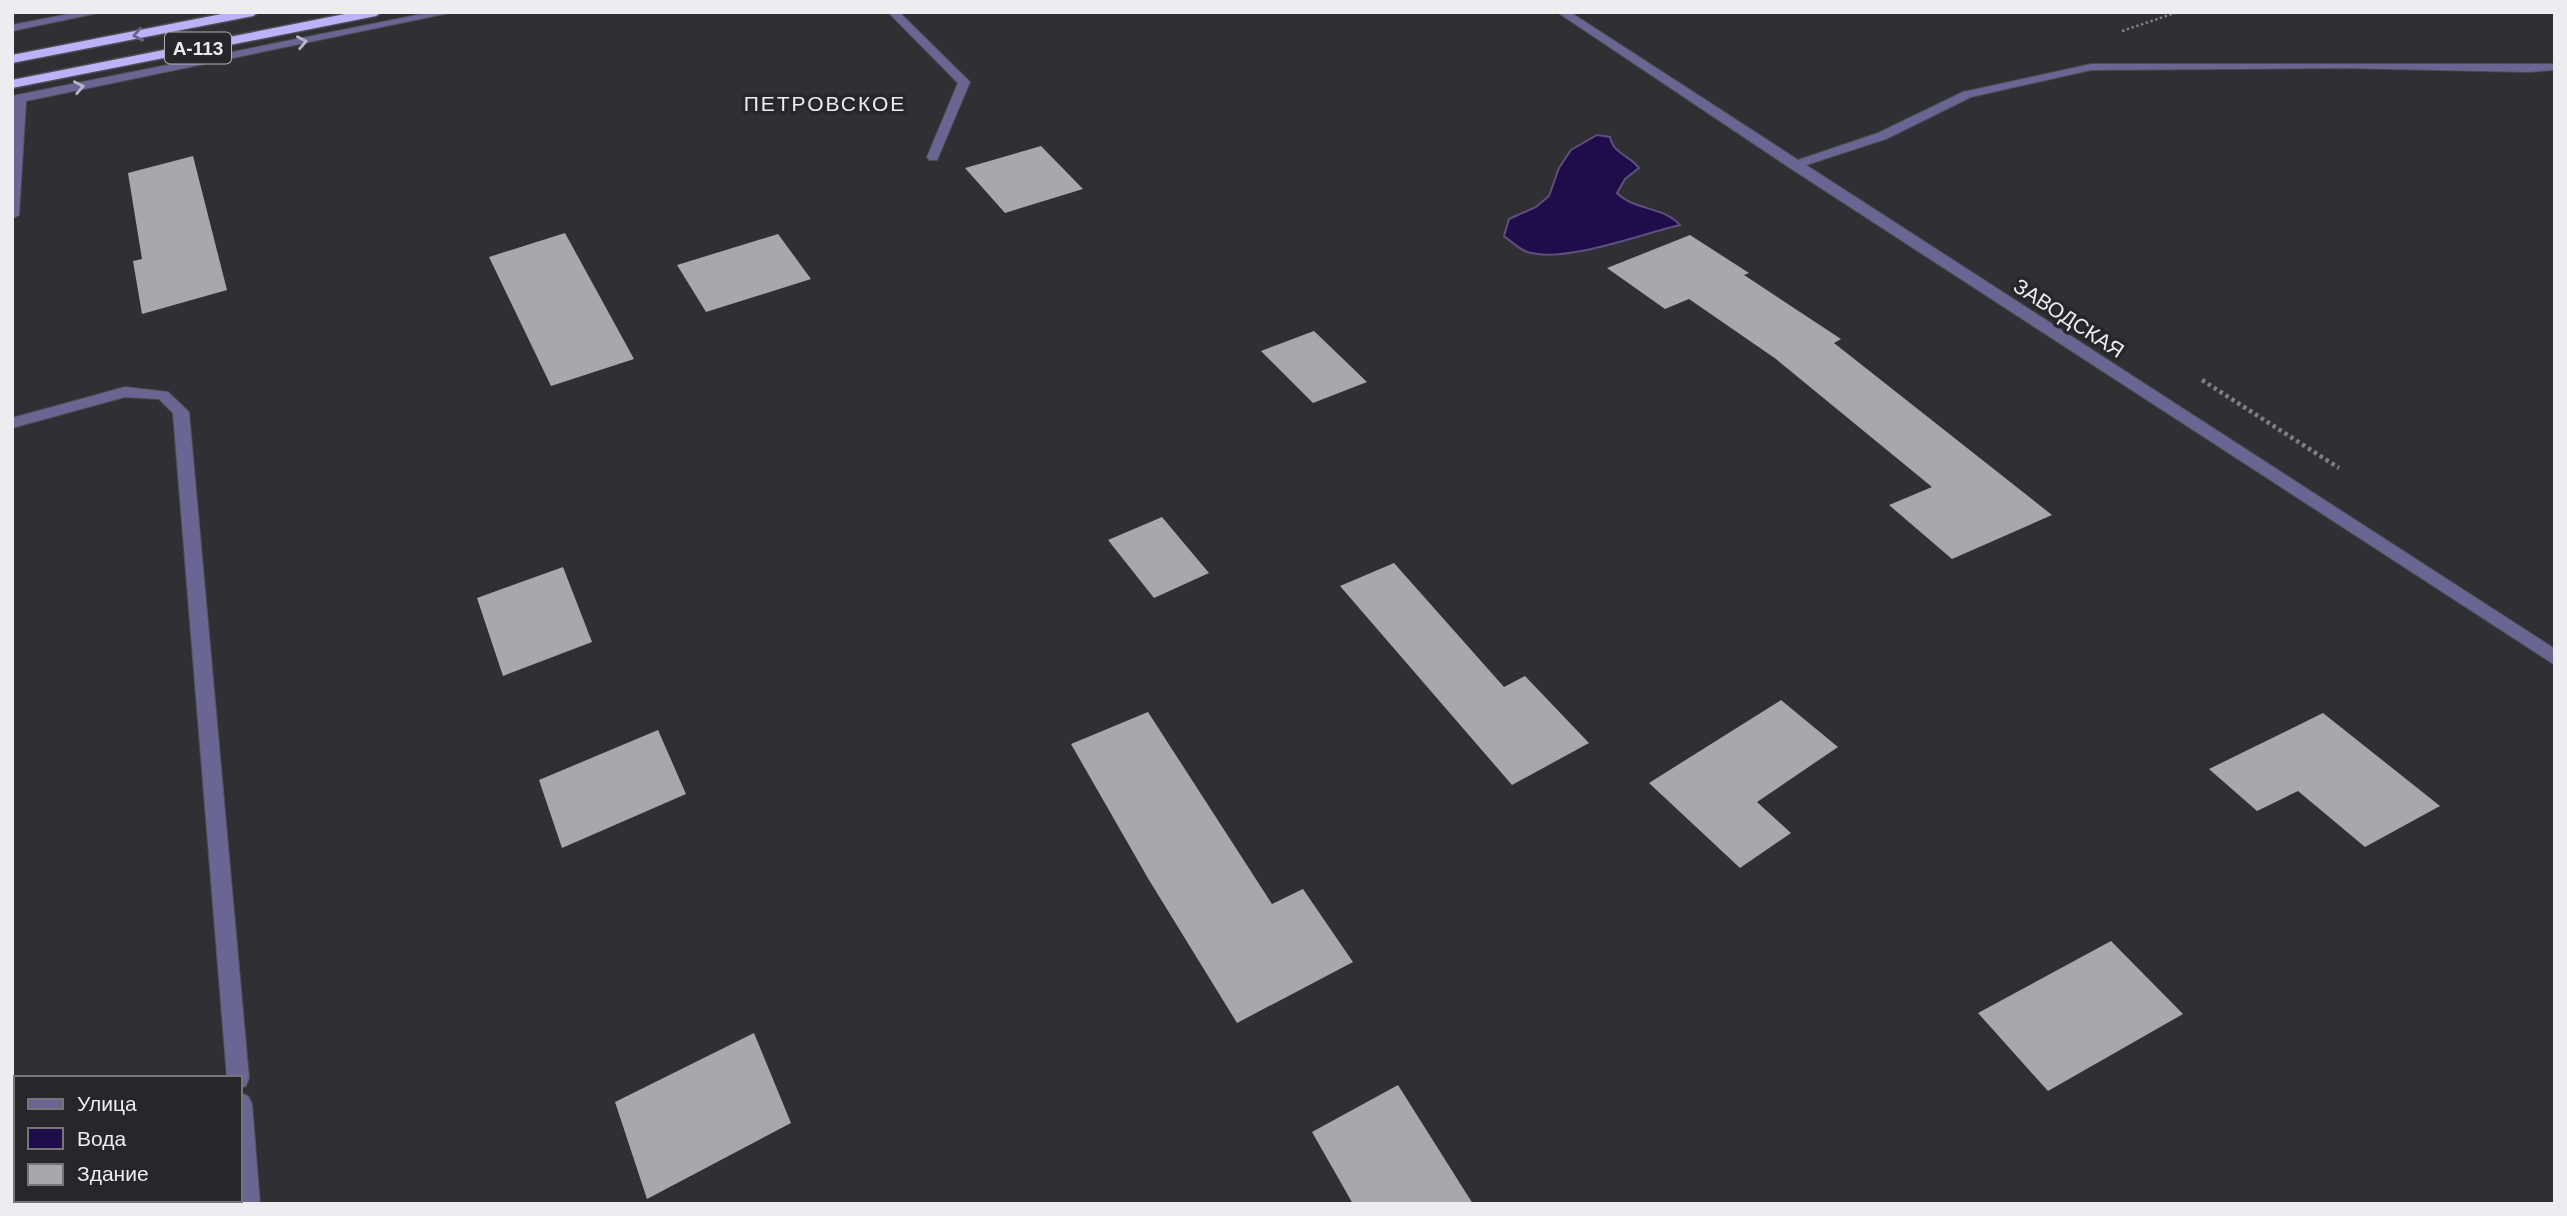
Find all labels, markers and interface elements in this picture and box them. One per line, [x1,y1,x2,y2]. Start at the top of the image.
one-way arrow [132,26,144,41]
road number: А-113 [165,32,231,64]
one-way arrow [296,35,308,50]
one-way arrow [73,80,85,95]
district label: ПЕТРОВСКОЕ [744,92,906,115]
street label: ЗАВОДСКАЯ [2010,274,2128,362]
legend [14,1076,242,1202]
text: Улица [77,1092,137,1115]
text: Вода [77,1127,126,1150]
text: Здание [77,1162,149,1185]

